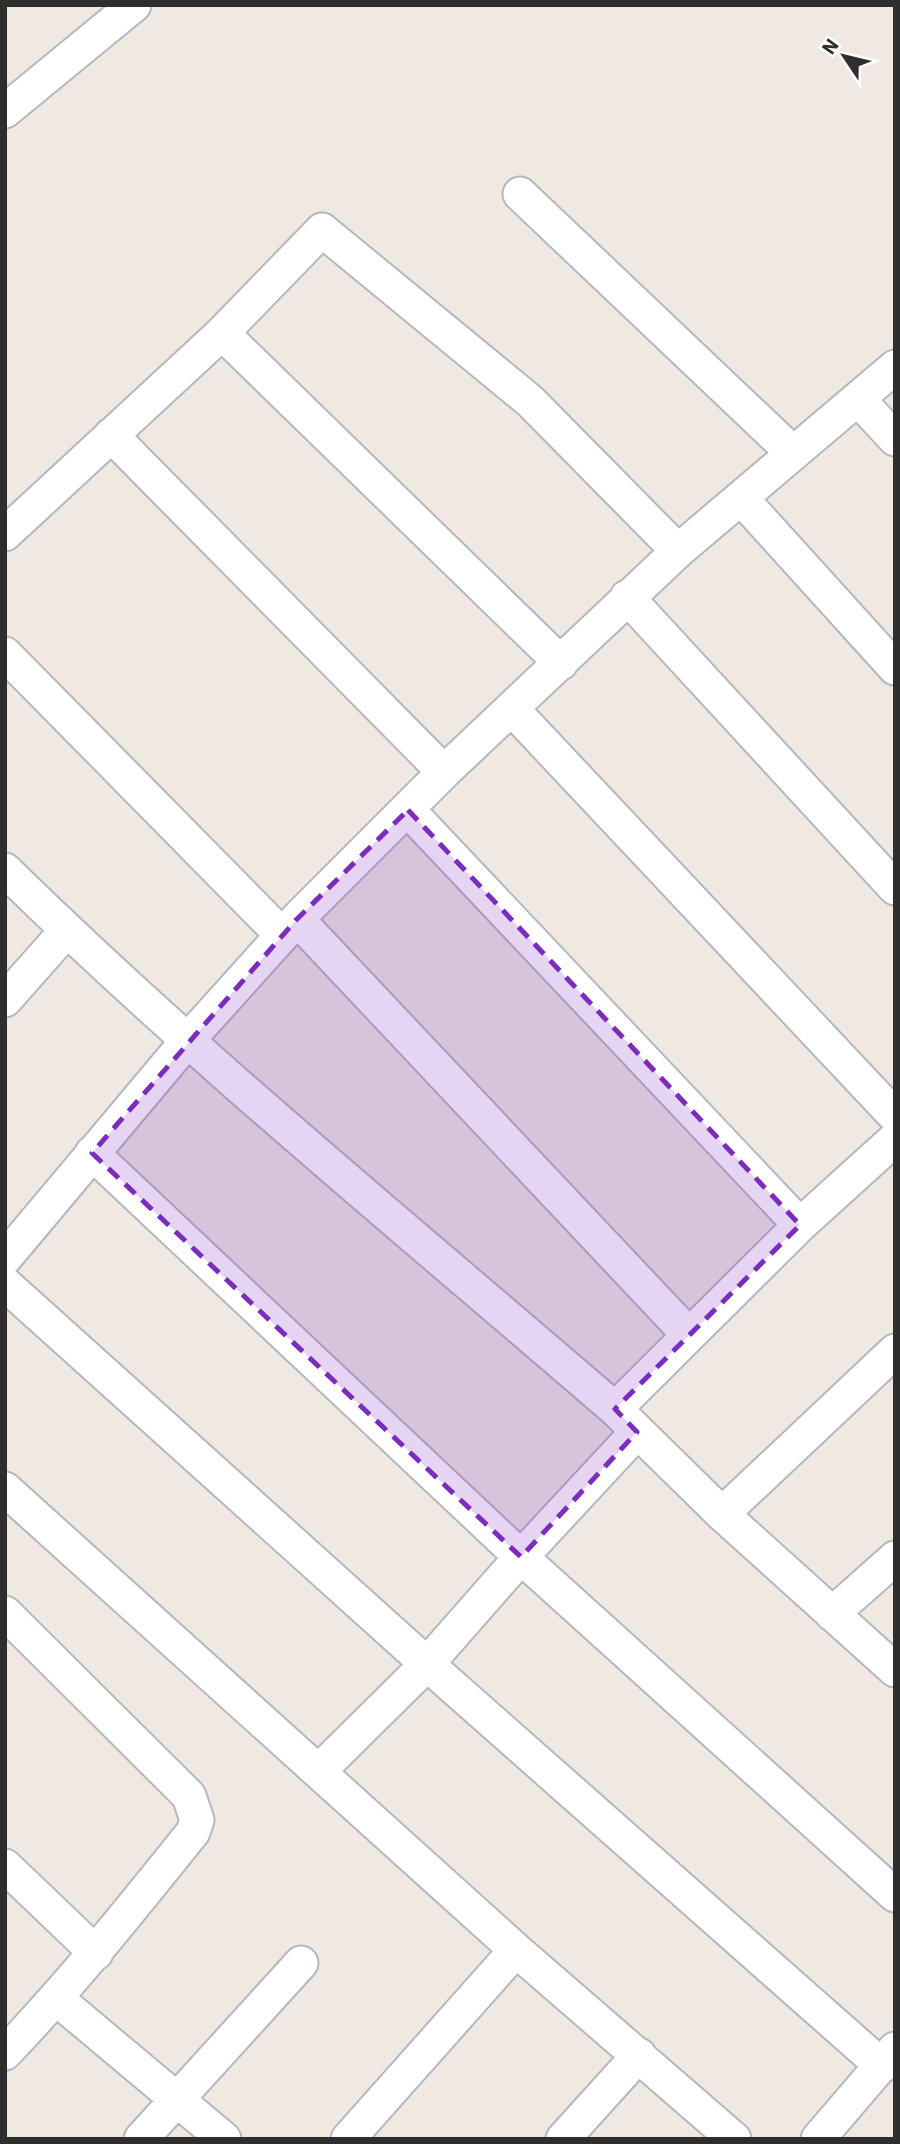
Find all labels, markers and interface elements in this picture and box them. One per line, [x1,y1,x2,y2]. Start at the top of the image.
north arrow [809,21,879,91]
text: N [816,34,844,59]

